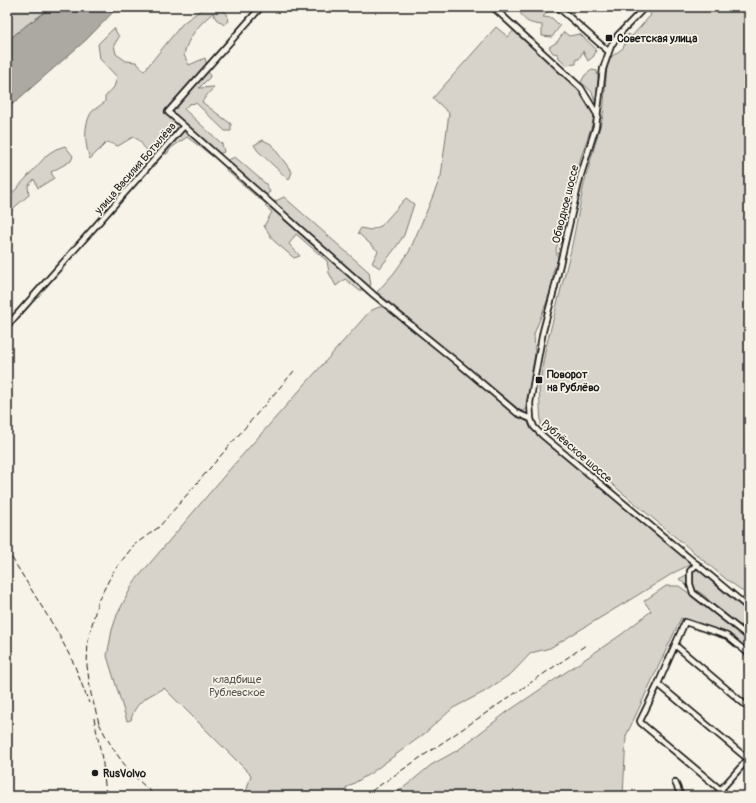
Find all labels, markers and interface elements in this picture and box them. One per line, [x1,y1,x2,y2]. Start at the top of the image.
place label: Советская улица [617,32,697,45]
marker: Советская улица [604,33,614,43]
street label: улица Василия Ботылёва [91,120,179,218]
street label: Обводное шоссе [549,163,582,245]
place label: Поворот на Рублёво [547,368,600,394]
marker: Поворот на Рублёво [534,375,544,385]
street label: Рублёвское шоссе [539,417,615,486]
park label: кладбище Рублевское [209,673,265,699]
place label: RusVolvo [103,767,146,780]
marker: RusVolvo [90,768,100,778]

